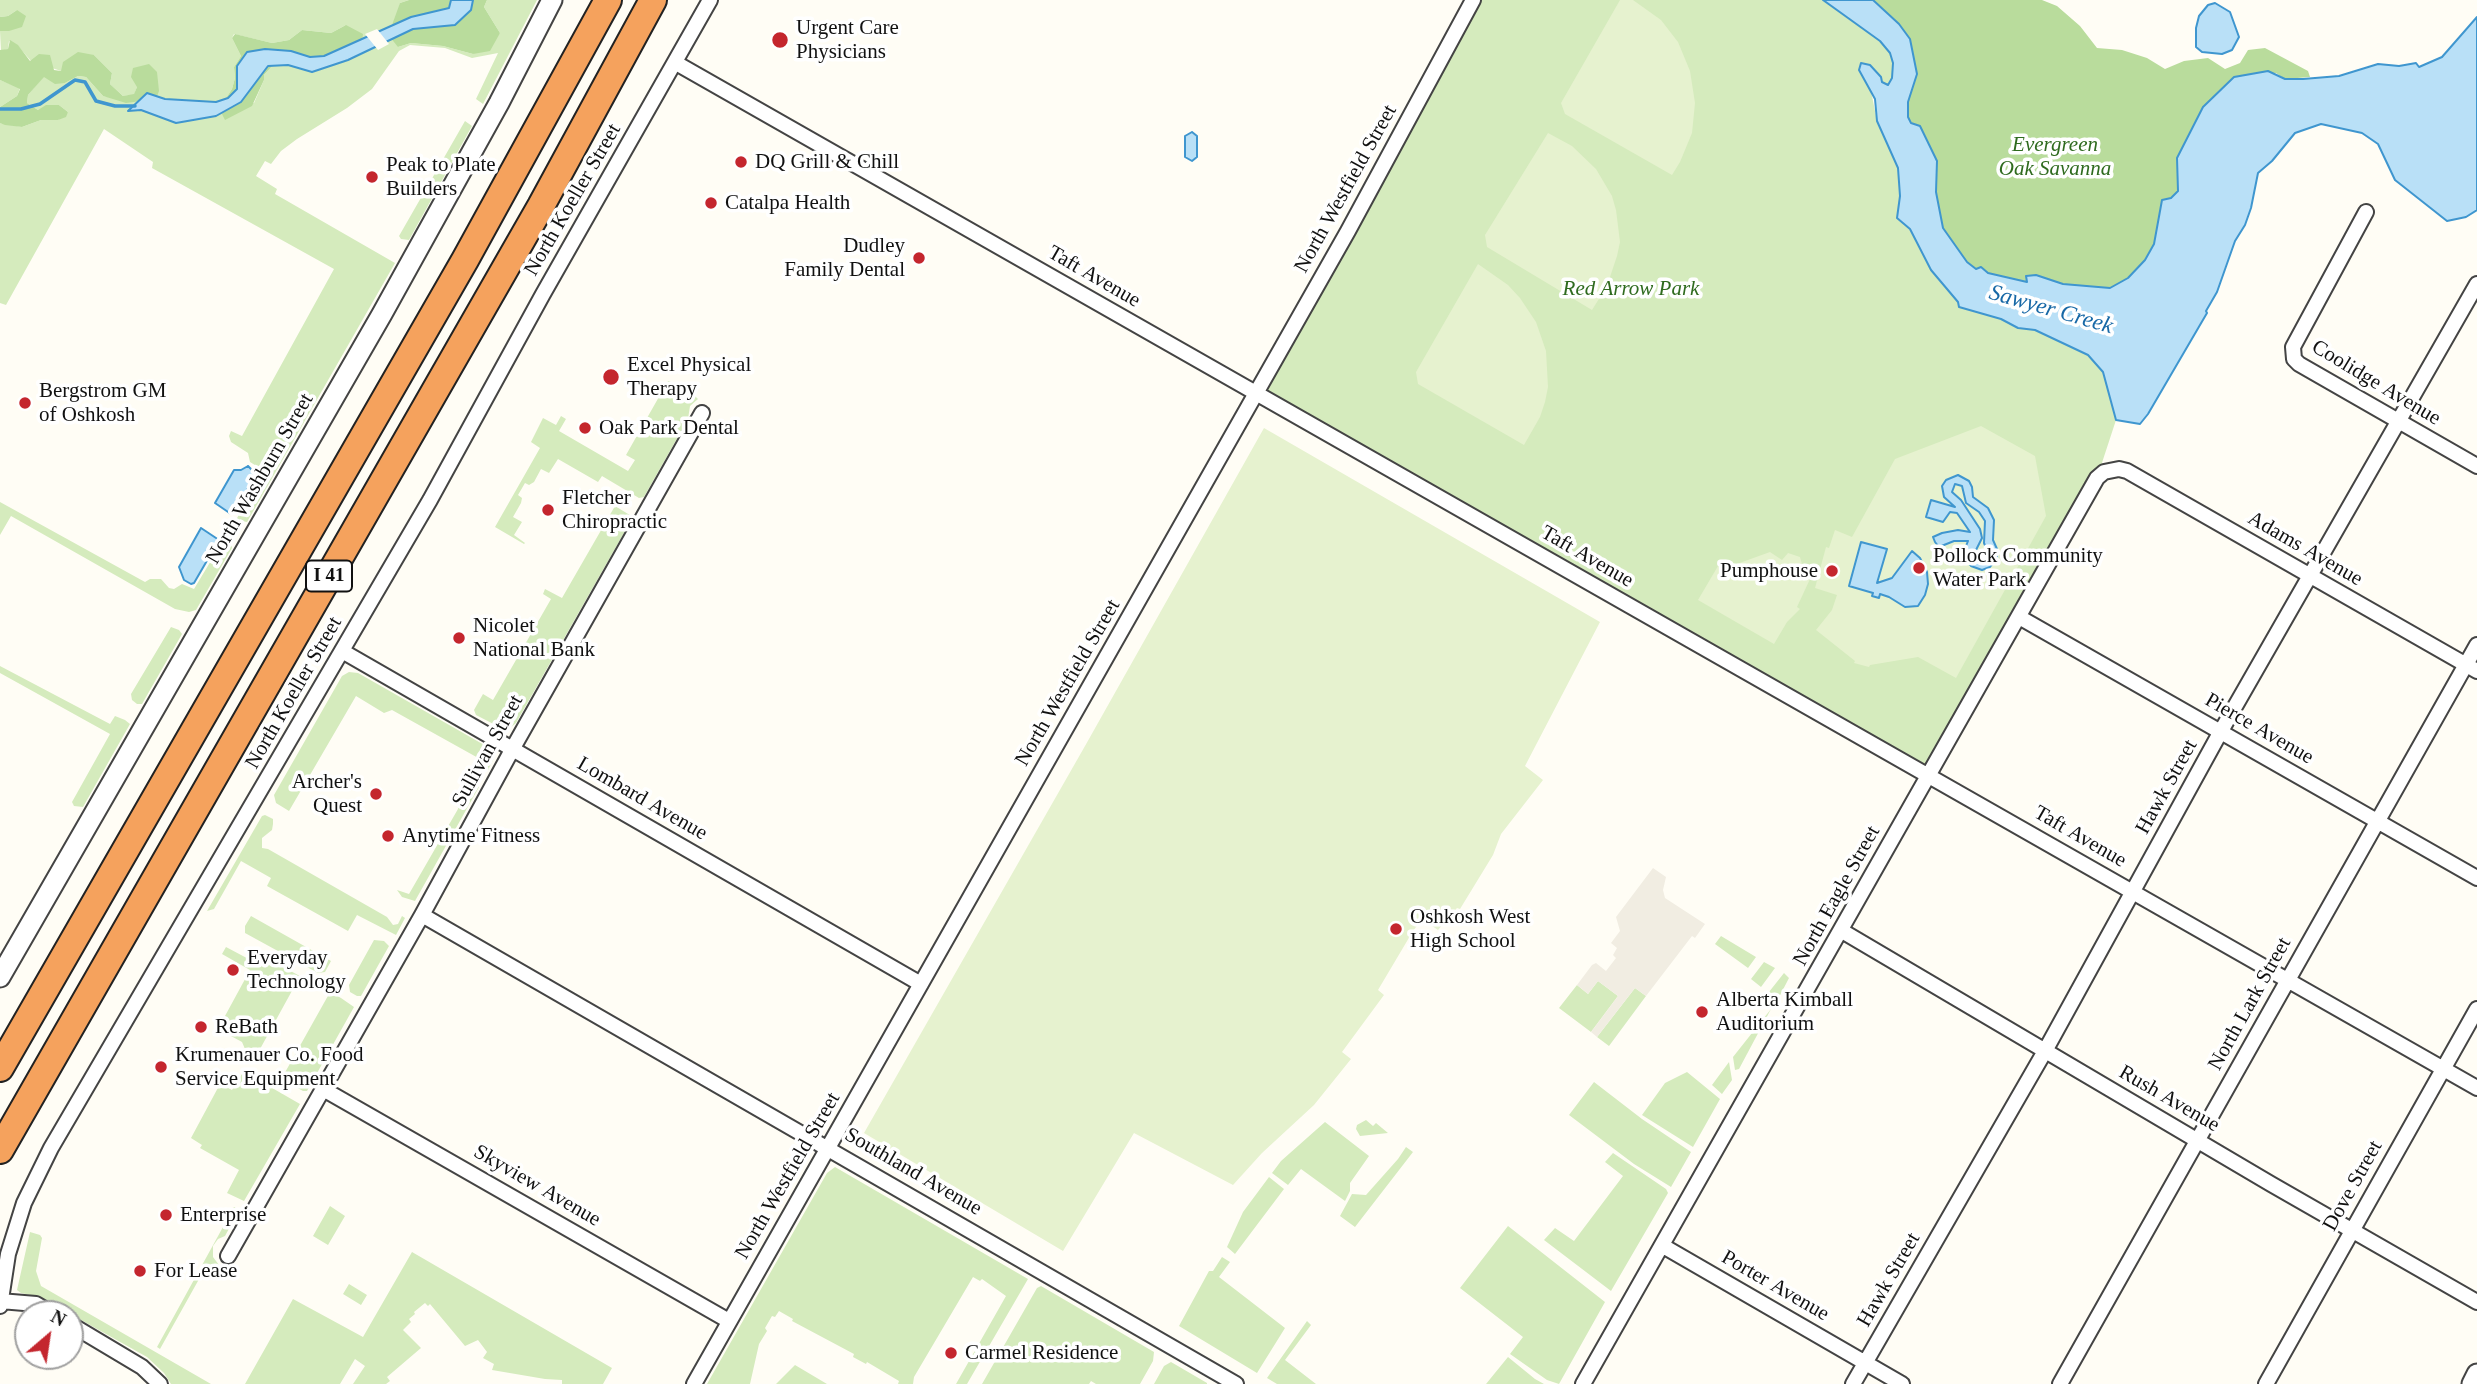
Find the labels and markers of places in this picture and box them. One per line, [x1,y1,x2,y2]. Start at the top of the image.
place label: Urgent Care Physicians [796,15,899,65]
marker: Urgent Care Physicians [770,30,790,50]
place label: DQ Grill & Chill [755,149,899,175]
place label: Peak to Plate Builders [386,152,496,202]
marker: DQ Grill & Chill [733,154,749,170]
marker: Peak to Plate Builders [364,169,380,185]
place label: Catalpa Health [725,190,850,216]
marker: Catalpa Health [703,195,719,211]
place label: Dudley Family Dental [784,233,905,283]
marker: Dudley Family Dental [911,250,927,266]
place label: Excel Physical Therapy [627,352,751,402]
marker: Excel Physical Therapy [601,367,621,387]
place label: Bergstrom GM of Oshkosh [39,378,166,428]
marker: Bergstrom GM of Oshkosh [17,395,33,411]
place label: Oak Park Dental [599,415,739,441]
marker: Oak Park Dental [577,420,593,436]
place label: Fletcher Chiropractic [562,485,667,535]
marker: Fletcher Chiropractic [540,502,556,518]
place label: Pollock Community Water Park [1933,543,2103,593]
place label: Pumphouse [1720,558,1818,584]
marker: Pollock Community Water Park [1911,560,1927,576]
marker: Pumphouse [1824,563,1840,579]
place label: Nicolet National Bank [473,613,595,663]
marker: Nicolet National Bank [451,630,467,646]
place label: Archer's Quest [292,769,362,819]
marker: Archer's Quest [368,786,384,802]
place label: Anytime Fitness [402,823,540,849]
marker: Anytime Fitness [380,828,396,844]
place label: Oshkosh West High School [1410,904,1530,954]
marker: Oshkosh West High School [1388,921,1404,937]
place label: Everyday Technology [247,945,346,995]
marker: Everyday Technology [225,962,241,978]
place label: Alberta Kimball Auditorium [1716,987,1853,1037]
marker: Alberta Kimball Auditorium [1694,1004,1710,1020]
place label: ReBath [215,1014,278,1040]
marker: ReBath [193,1019,209,1035]
place label: Krumenauer Co. Food Service Equipment [175,1042,363,1092]
marker: Krumenauer Co. Food Service Equipment [153,1059,169,1075]
place label: Enterprise [180,1202,266,1228]
marker: Enterprise [158,1207,174,1223]
place label: For Lease [154,1258,237,1284]
marker: For Lease [132,1263,148,1279]
place label: Carmel Residence [965,1340,1118,1366]
marker: Carmel Residence [943,1345,959,1361]

